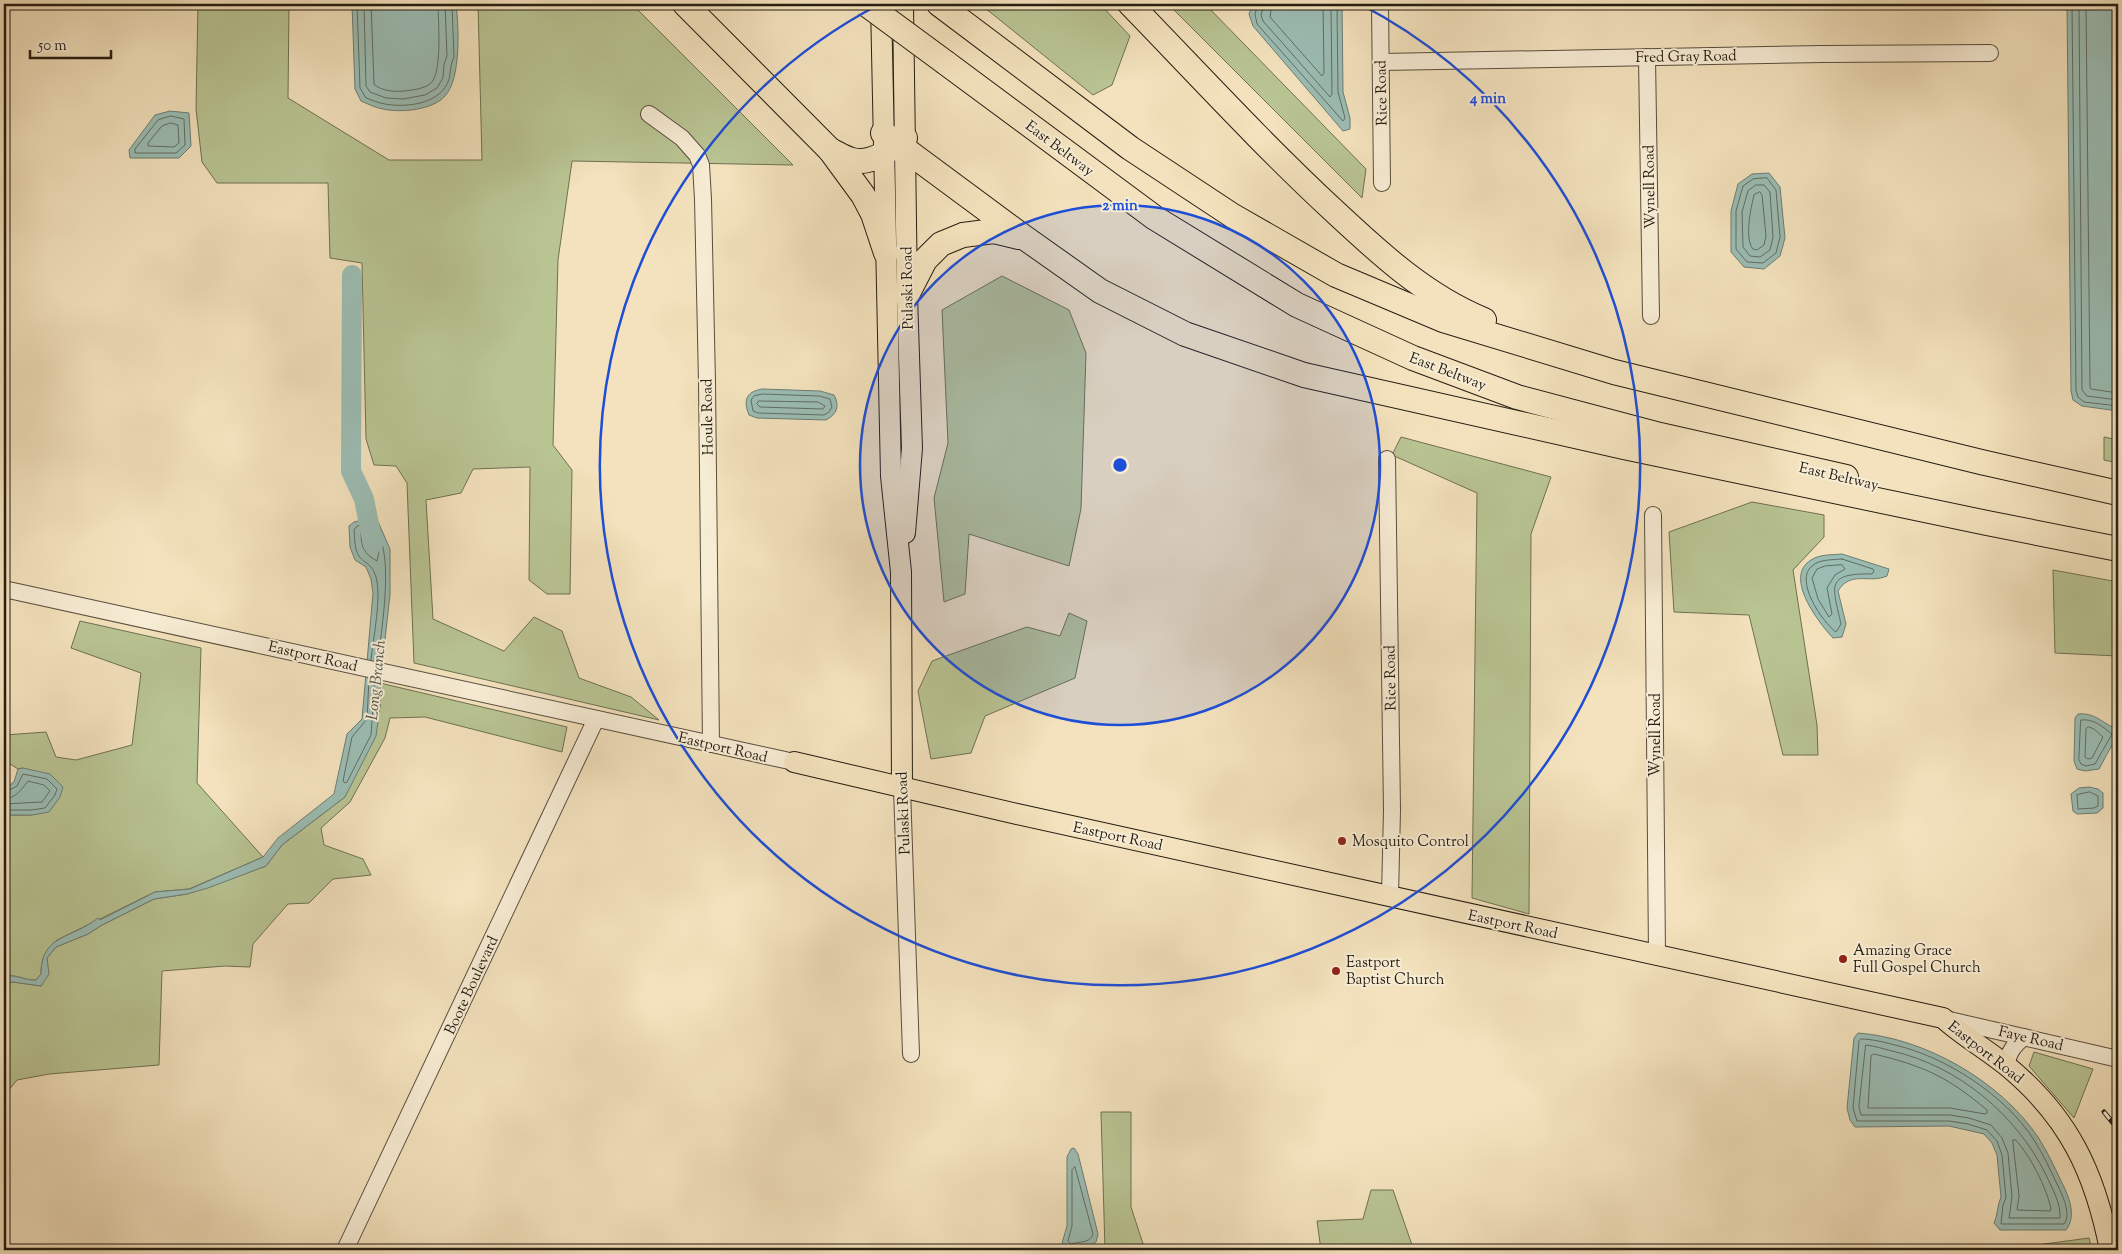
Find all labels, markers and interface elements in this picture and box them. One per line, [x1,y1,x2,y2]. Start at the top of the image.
scale bar [30,28,111,60]
text: 50 m [37,36,67,57]
street label: Fred Gray Road [1635,46,1737,69]
street label: Rice Road [1371,59,1394,126]
text: 4 min [1469,89,1506,110]
street label: East Beltway [1020,116,1098,182]
street label: Wynell Road [1639,144,1662,229]
text: 2 min [1102,196,1138,217]
street label: Pulaski Road [897,246,920,330]
street label: East Beltway [1406,348,1490,397]
street label: Houle Road [697,378,720,455]
centre of rings [1111,456,1129,474]
street label: East Beltway [1797,458,1881,497]
street label: Eastport Road [266,637,360,678]
water label: Long Branch [362,639,393,722]
street label: Rice Road [1380,644,1403,711]
street label: Wynell Road [1646,692,1667,777]
street label: Eastport Road [676,728,770,769]
street label: Pulaski Road [893,770,916,855]
street label: Eastport Road [1071,818,1165,857]
place label: Mosquito Control [1352,832,1469,853]
marker: Mosquito Control [1336,835,1348,847]
street label: Eastport Road [1466,906,1560,945]
street label: Boote Boulevard [440,932,505,1038]
place label: Amazing Grace Full Gospel Church [1853,941,1981,979]
place label: Eastport Baptist Church [1346,953,1445,991]
marker: Amazing Grace Full Gospel Church [1837,953,1849,965]
marker: Eastport Baptist Church [1330,965,1342,977]
street label: Eastport Road [1943,1017,2028,1090]
street label: Faye Road [1996,1022,2066,1057]

